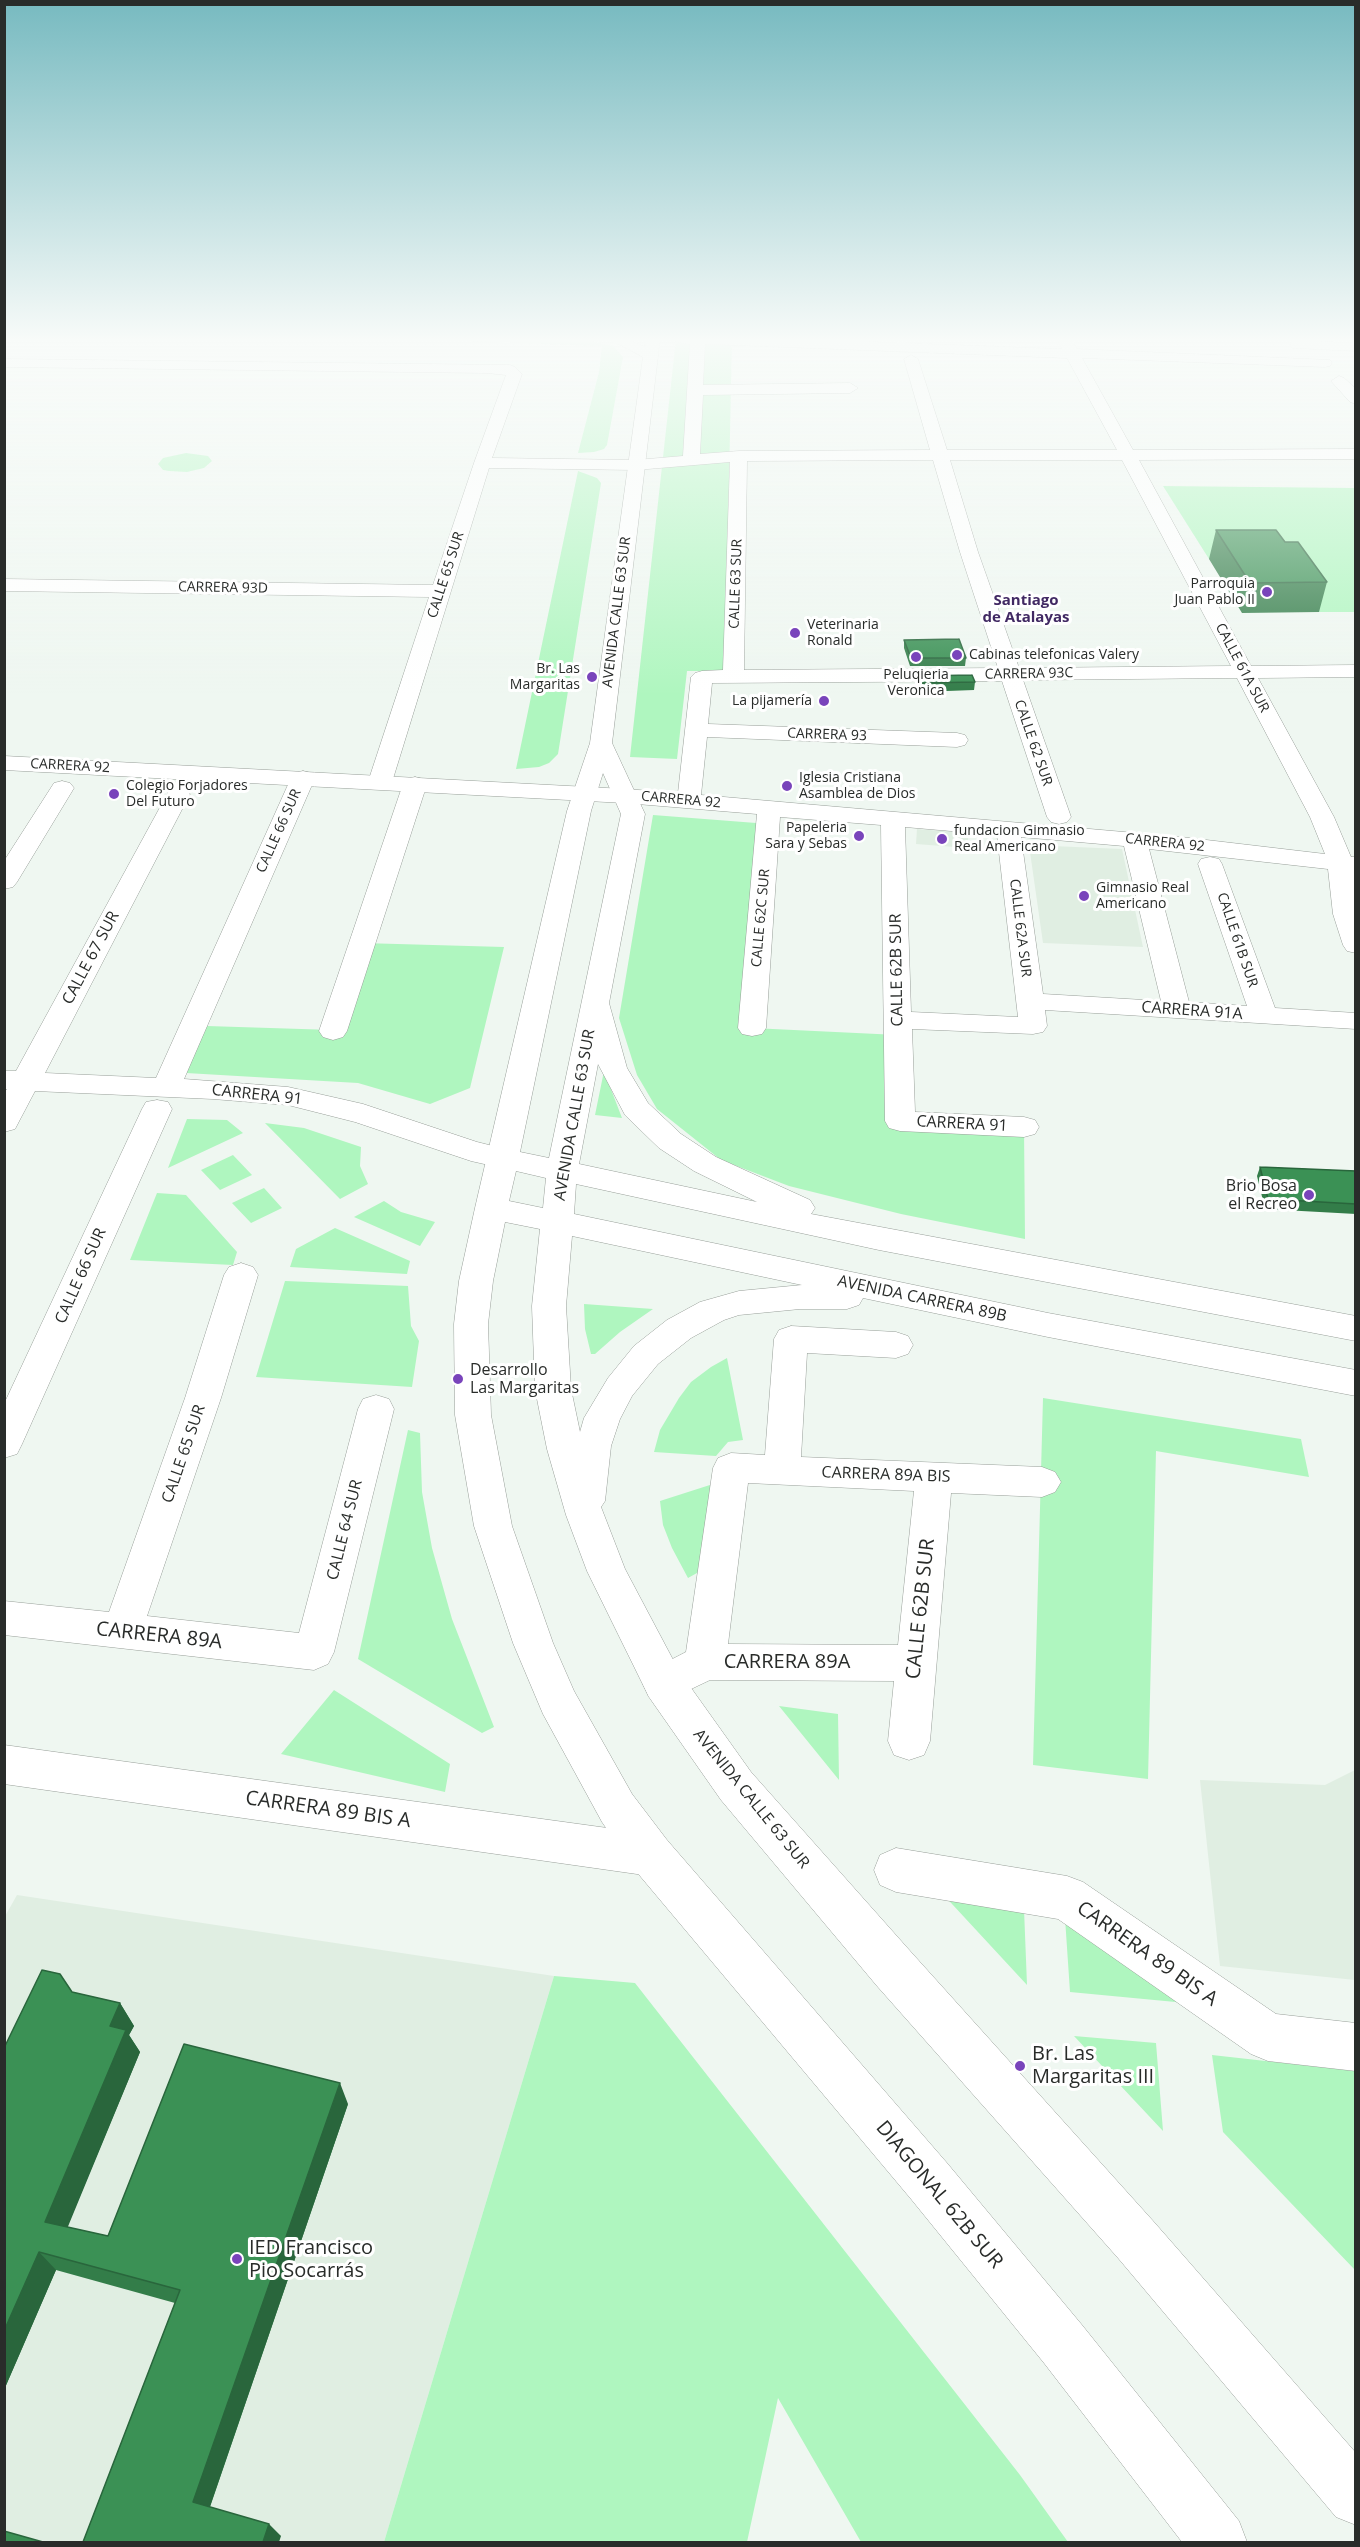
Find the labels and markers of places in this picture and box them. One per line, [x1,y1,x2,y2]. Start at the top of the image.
place label: Parroquia Juan Pablo II [1174,576,1255,608]
marker: Parroquia Juan Pablo II [1260,585,1274,599]
place label: Veterinaria Ronald [807,617,879,650]
marker: Veterinaria Ronald [788,626,802,640]
place label: Cabinas telefonicas Valery [969,647,1139,663]
marker: Cabinas telefonicas Valery [950,648,964,662]
marker: Peluqieria Veronica [909,650,923,664]
place label: Br. Las Margaritas [510,661,580,694]
place label: Peluqieria Veronica [883,667,949,700]
marker: Br. Las Margaritas [585,670,599,684]
place label: La pijamería [732,693,812,709]
marker: La pijamería [817,694,831,708]
place label: Iglesia Cristiana Asamblea de Dios [799,770,915,802]
place label: Colegio Forjadores Del Futuro [126,778,248,810]
marker: Iglesia Cristiana Asamblea de Dios [780,779,794,793]
marker: Colegio Forjadores Del Futuro [107,787,121,801]
place label: Papeleria Sara y Sebas [765,820,847,852]
place label: fundacion Gimnasio Real Americano [954,823,1085,856]
marker: Papeleria Sara y Sebas [852,829,866,843]
marker: fundacion Gimnasio Real Americano [935,832,949,846]
place label: Gimnasio Real Americano [1096,880,1189,912]
marker: Gimnasio Real Americano [1077,889,1091,903]
place label: Brio Bosa el Recreo [1226,1176,1297,1214]
marker: Brio Bosa el Recreo [1302,1188,1316,1202]
place label: Desarrollo Las Margaritas [470,1360,579,1398]
marker: Desarrollo Las Margaritas [451,1372,465,1386]
place label: Br. Las Margaritas III [1032,2042,1154,2089]
marker: Br. Las Margaritas III [1013,2059,1027,2073]
place label: IED Francisco Pio Socarrás [249,2236,373,2283]
marker: IED Francisco Pio Socarrás [230,2252,244,2266]

